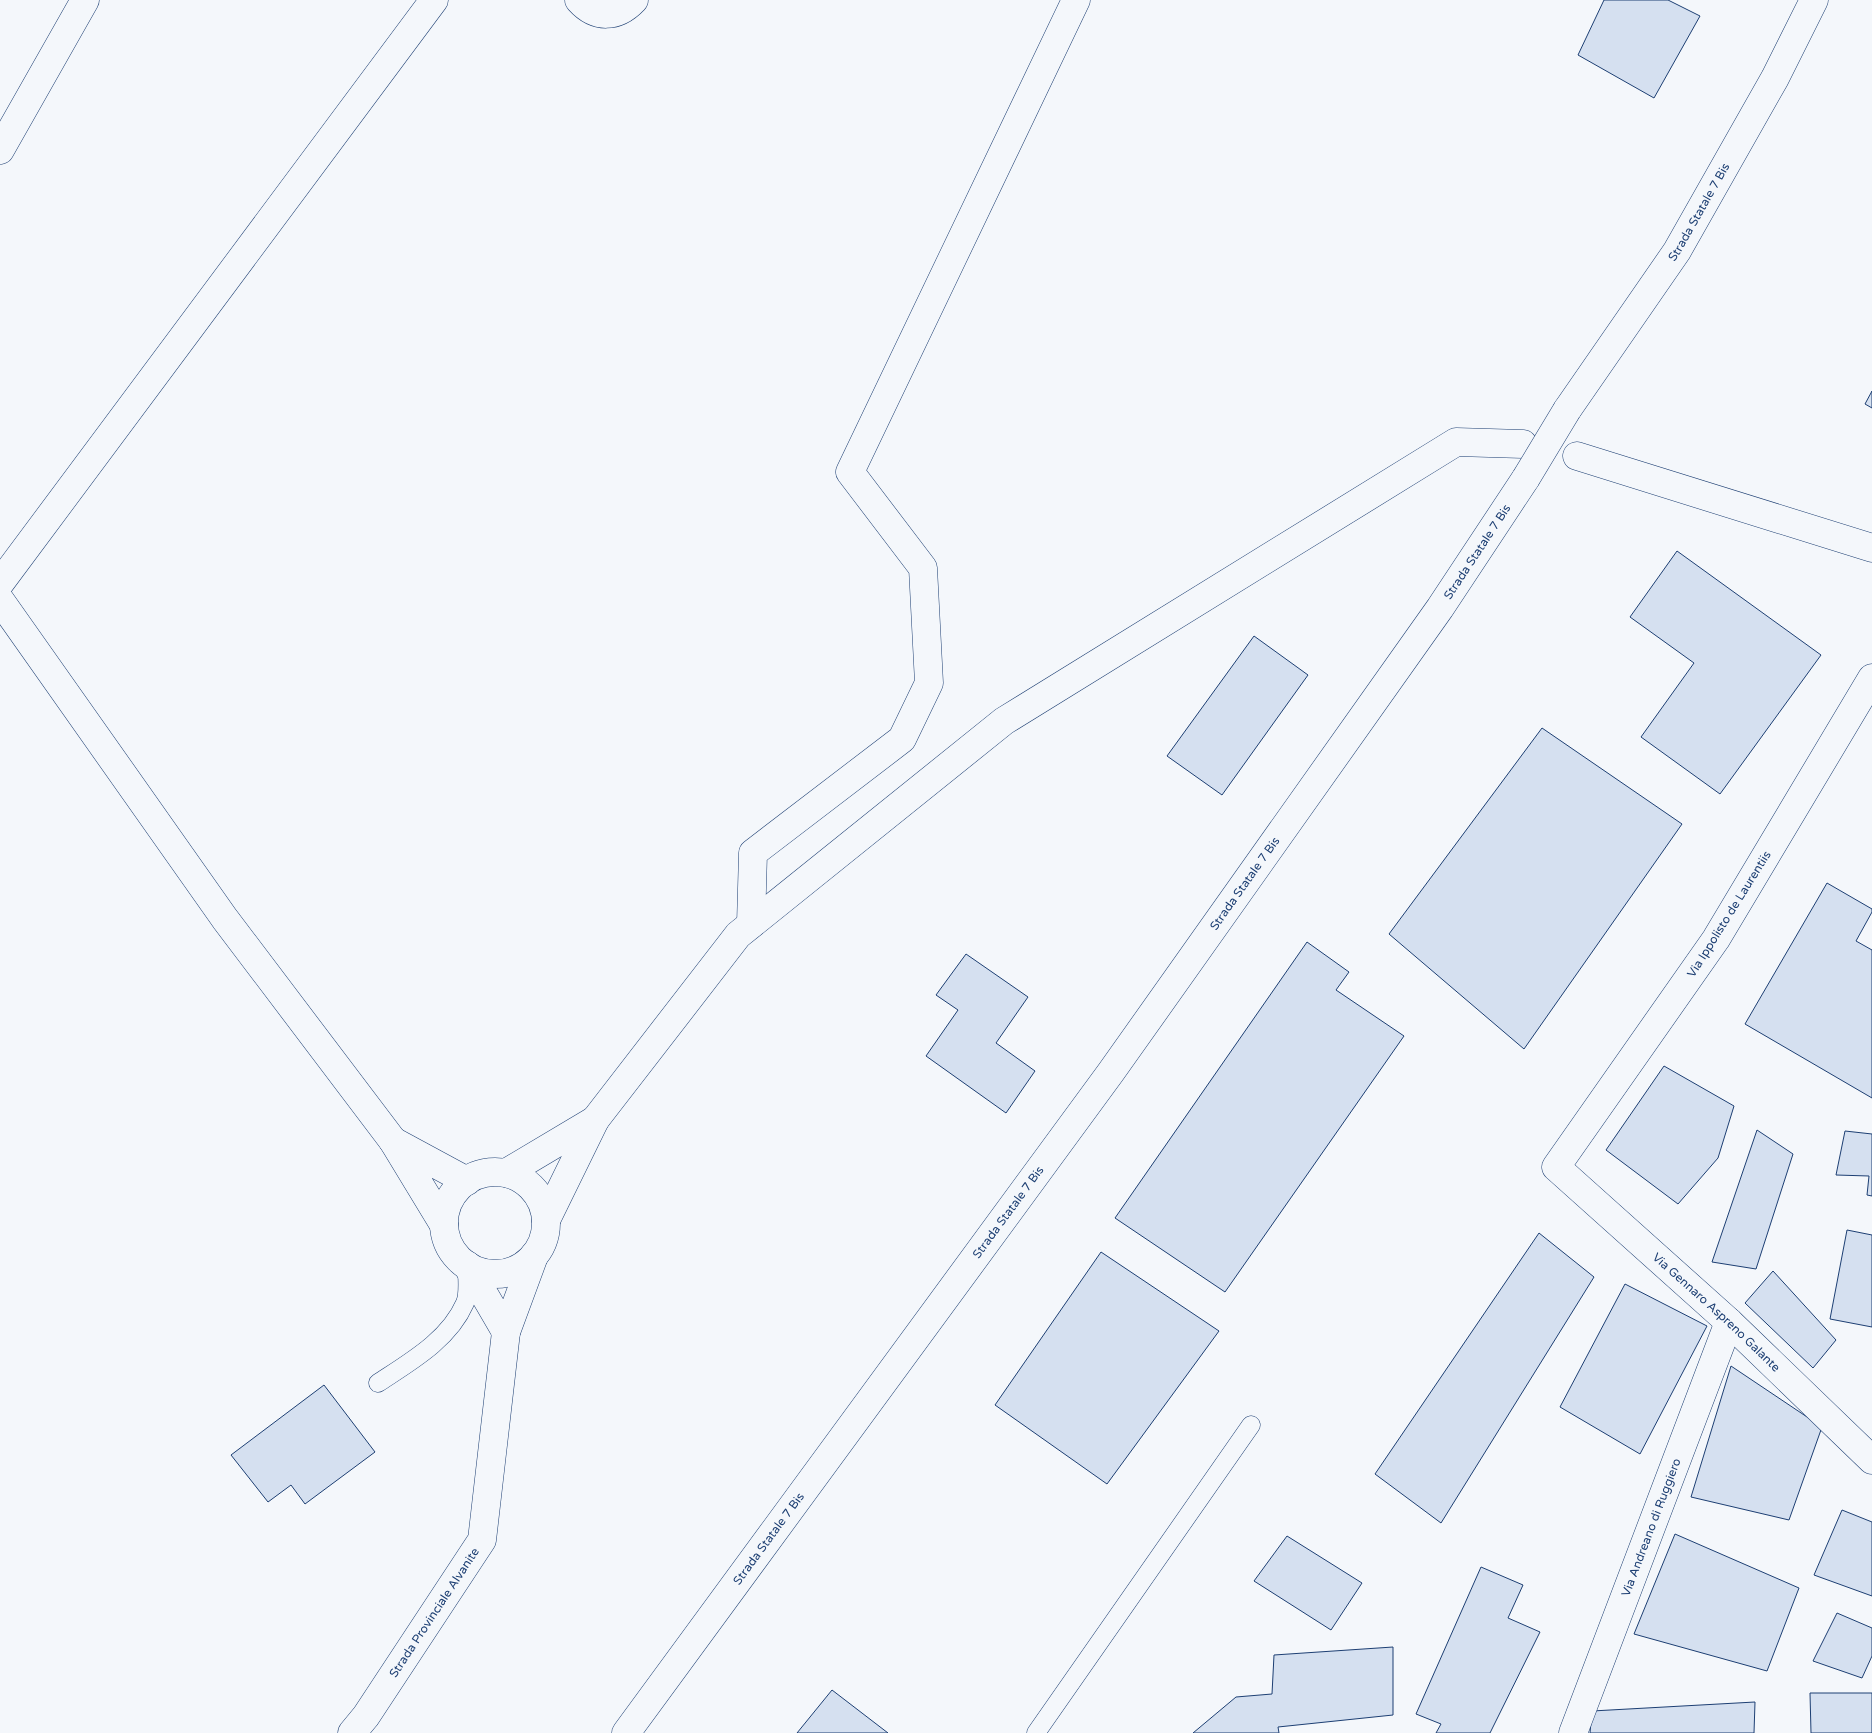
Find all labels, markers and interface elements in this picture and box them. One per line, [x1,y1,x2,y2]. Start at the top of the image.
street label: Strada Statale 7 Bis [1665,160,1733,264]
street label: Strada Statale 7 Bis [1441,502,1514,602]
street label: Strada Statale 7 Bis [1207,834,1283,933]
street label: Via Ippolisto de Laurentiis [1684,848,1774,980]
street label: Strada Statale 7 Bis [970,1163,1047,1261]
street label: Via Gennaro Aspreno Galante [1650,1250,1783,1375]
street label: Via Andreano di Ruggiero [1618,1456,1684,1598]
street label: Strada Statale 7 Bis [730,1490,807,1588]
street label: Strada Provinciale Alvanite [386,1545,482,1680]

